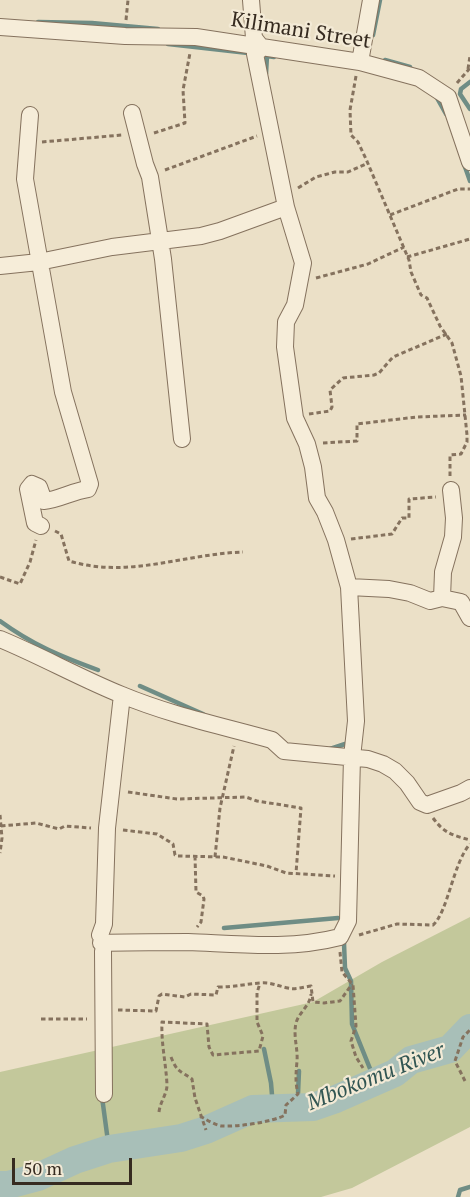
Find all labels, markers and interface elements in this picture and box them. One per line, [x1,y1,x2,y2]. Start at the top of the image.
street label: Kilimani Street [229,8,373,54]
water label: Mbokomu River [303,1037,449,1117]
scale bar [15,1146,135,1184]
text: 50 m [23,1156,62,1180]

